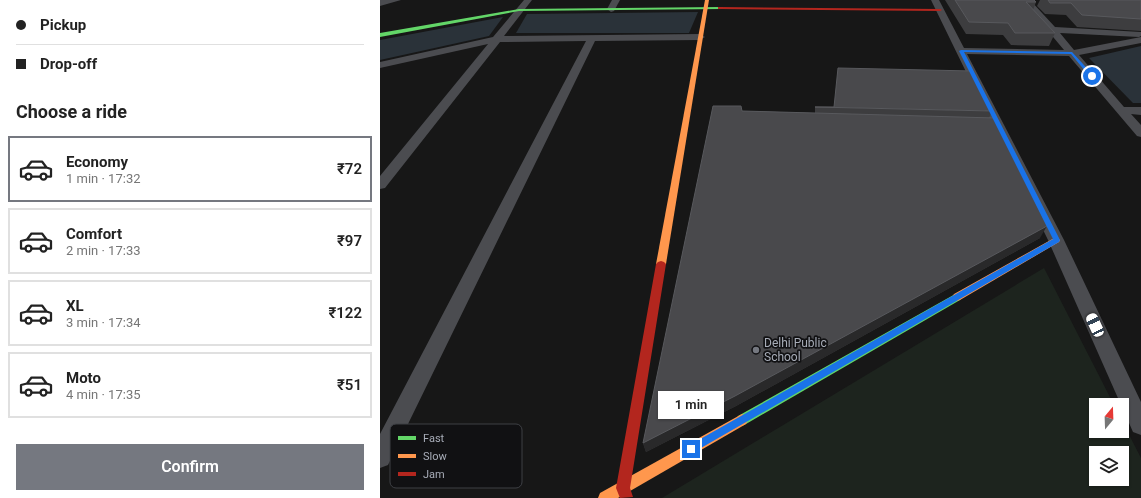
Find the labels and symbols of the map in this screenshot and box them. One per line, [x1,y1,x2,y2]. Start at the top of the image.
route start [1083,67,1101,85]
car [1084,312,1106,338]
place label: Delhi Public School [764,336,827,364]
marker: Delhi Public School [751,345,761,355]
callout: 1 min [658,391,724,419]
north arrow [1089,398,1129,438]
legend [390,424,522,488]
text: Fast [423,432,445,445]
route end [682,440,700,458]
text: Slow [423,450,447,463]
text: Jam [423,468,445,481]

